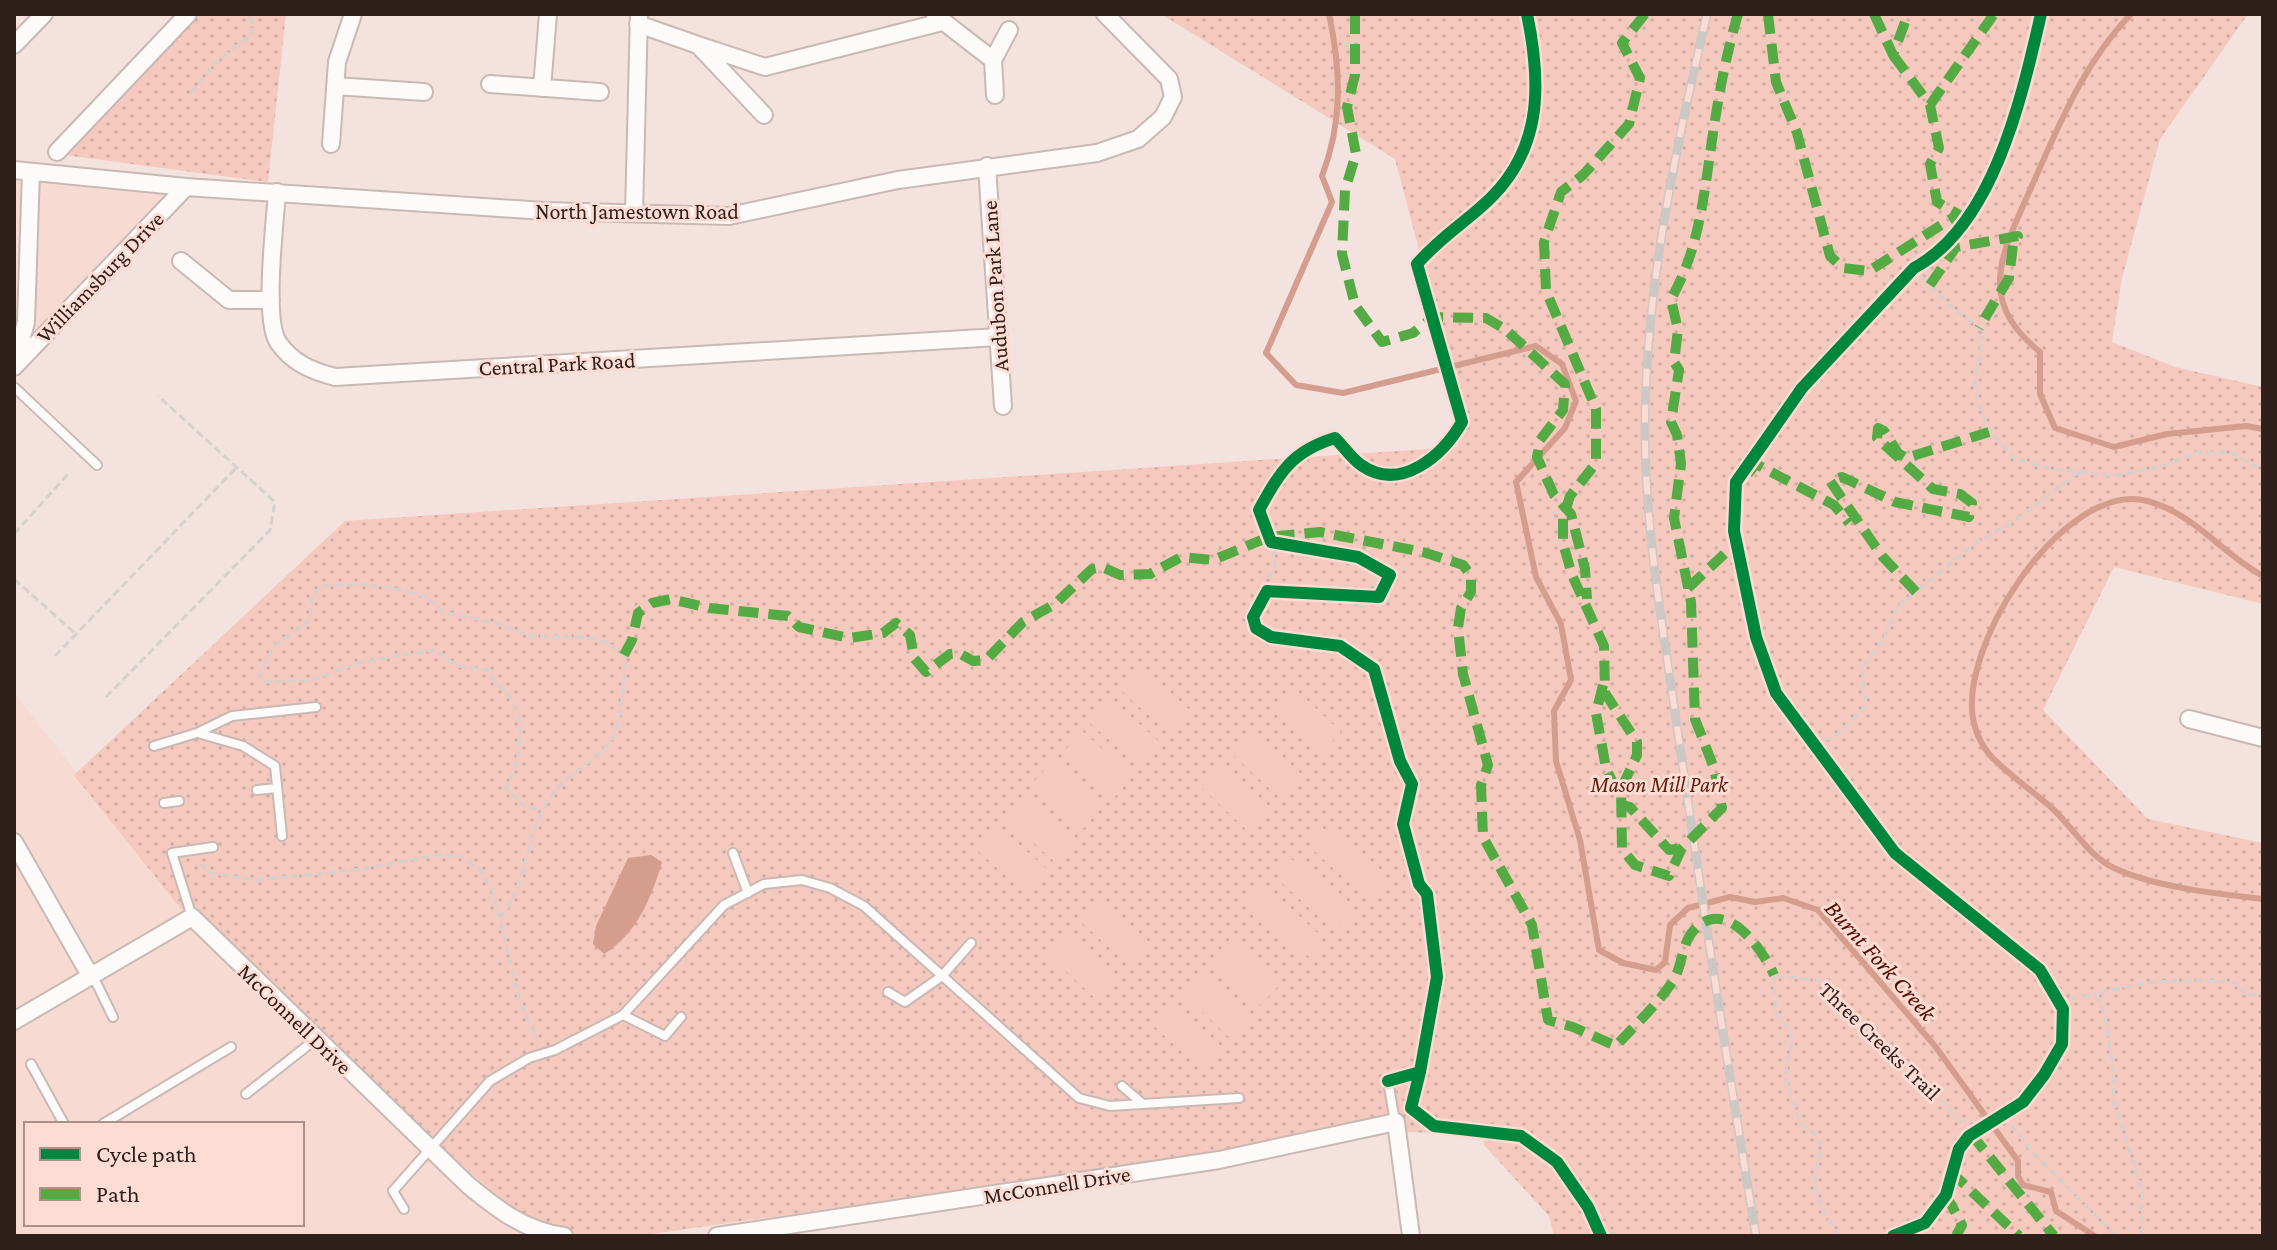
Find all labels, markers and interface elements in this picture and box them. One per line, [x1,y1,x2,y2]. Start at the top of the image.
street label: North Jamestown Road [535,199,739,224]
street label: Audubon Park Lane [977,200,1013,372]
street label: Williamsburg Drive [31,206,169,348]
street label: Central Park Road [478,347,636,381]
park label: Mason Mill Park [1589,772,1729,797]
water label: Burnt Fork Creek [1820,894,1943,1027]
street label: McConnell Drive [233,959,357,1079]
street label: Three Creeks Trail [1814,977,1946,1105]
legend [24,1122,304,1226]
text: Cycle path [96,1140,197,1167]
street label: McConnell Drive [982,1161,1132,1209]
text: Path [96,1180,140,1207]

